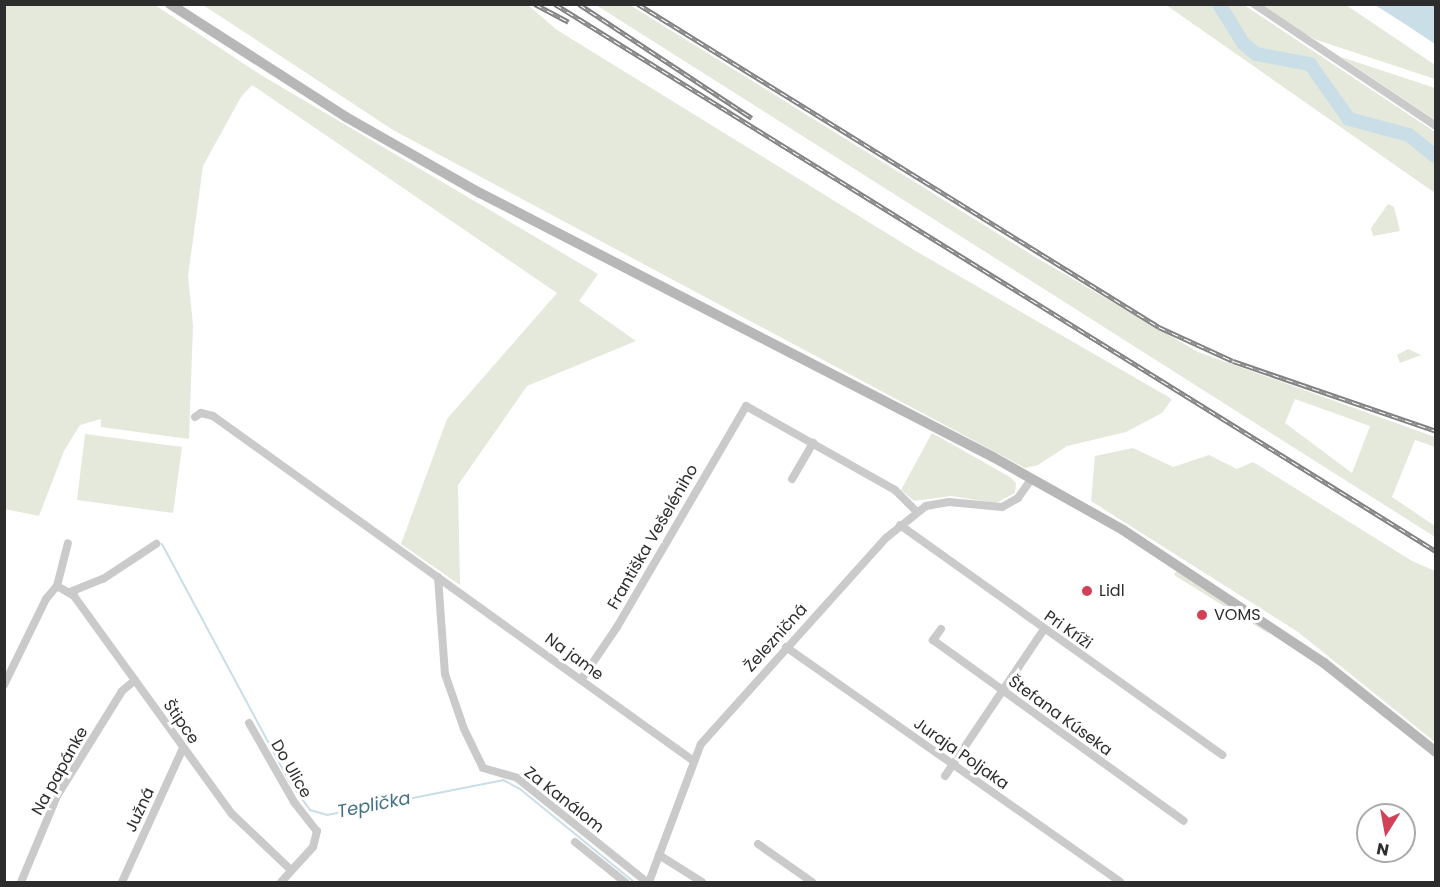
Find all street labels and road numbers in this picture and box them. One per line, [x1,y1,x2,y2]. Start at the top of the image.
street label: Františka Vešeléniho [604,461,702,613]
street label: Železničná [741,600,811,676]
street label: Pri Kríži [1040,607,1096,653]
street label: Na jame [541,629,607,685]
street label: Štefana Kúseka [1004,672,1116,760]
street label: Štipce [159,696,203,748]
street label: Juraja Poljaka [910,714,1012,794]
street label: Na papánke [28,723,92,819]
street label: Do Ulice [267,736,315,802]
street label: Za Kanálom [520,763,608,837]
street label: Južná [121,785,159,835]

